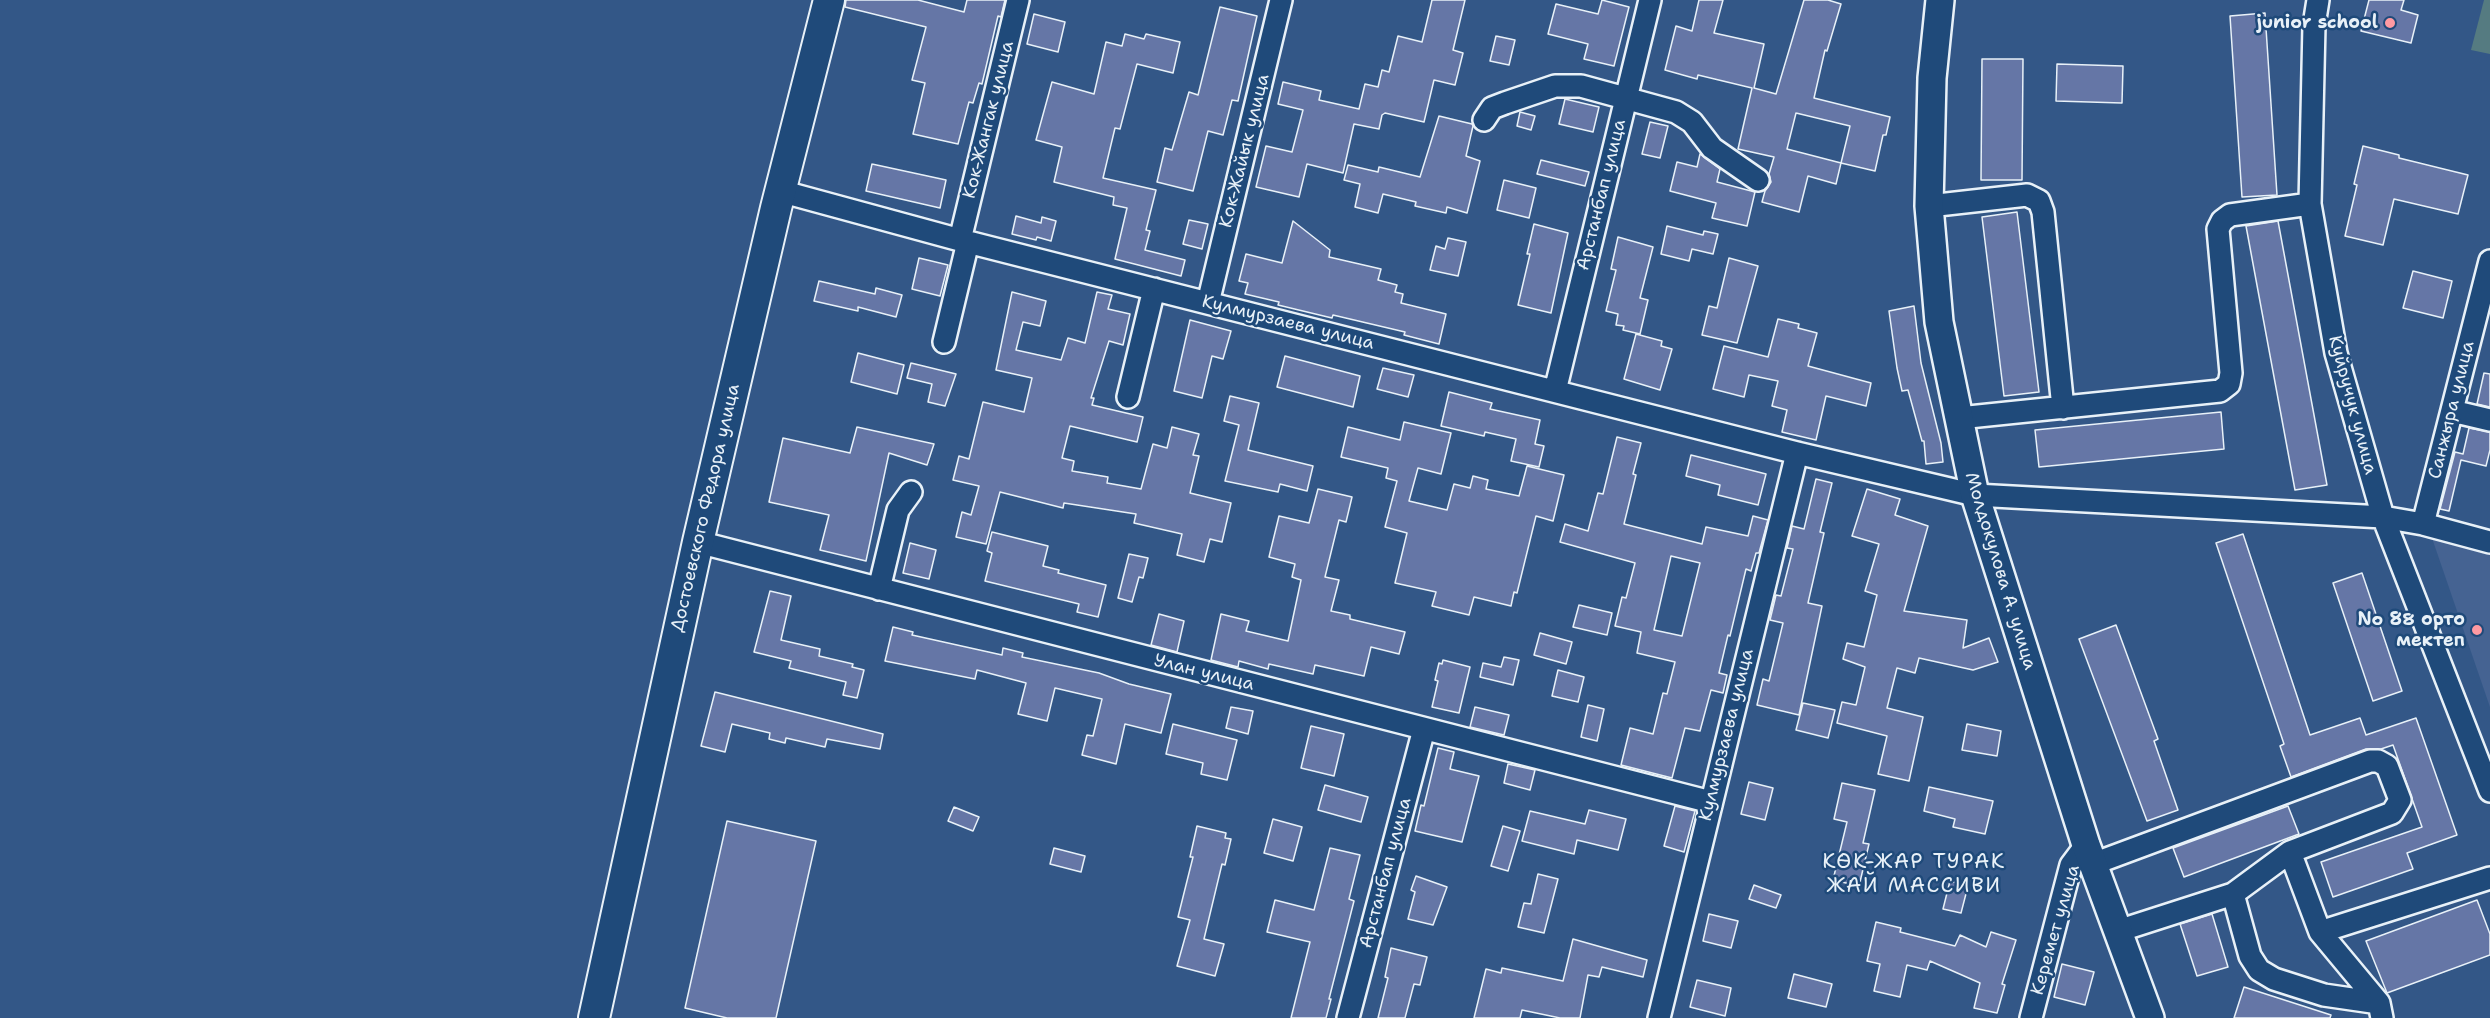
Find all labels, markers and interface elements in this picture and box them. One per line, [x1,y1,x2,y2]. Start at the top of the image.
place label: junior school [2257,12,2378,34]
marker: junior school [2383,16,2397,30]
street label: Кок-Жангак улица [959,39,1019,201]
street label: Кок-Жайык улица [1215,72,1275,230]
street label: Арстанбап улица [1573,117,1631,273]
street label: Кулмурзаева улица [1200,291,1376,355]
street label: Куйручук улица [2323,333,2381,477]
street label: Санжыра улица [2424,339,2480,481]
street label: Достоевского Федора улица [667,382,745,634]
street label: Молдокулова А. улица [1960,470,2040,672]
place label: No 88 орто мектеп [2358,609,2465,652]
marker: No 88 орто мектеп [2470,623,2484,637]
street label: Кулмурзаева улица [1695,647,1759,823]
street label: Улан улица [1152,650,1256,696]
street label: Арстанбап улица [1356,795,1416,951]
district label: КӨК-ЖАР ТУРАК ЖАЙ МАССИВИ [1822,850,2006,900]
street label: Керемет улица [2027,862,2085,998]

